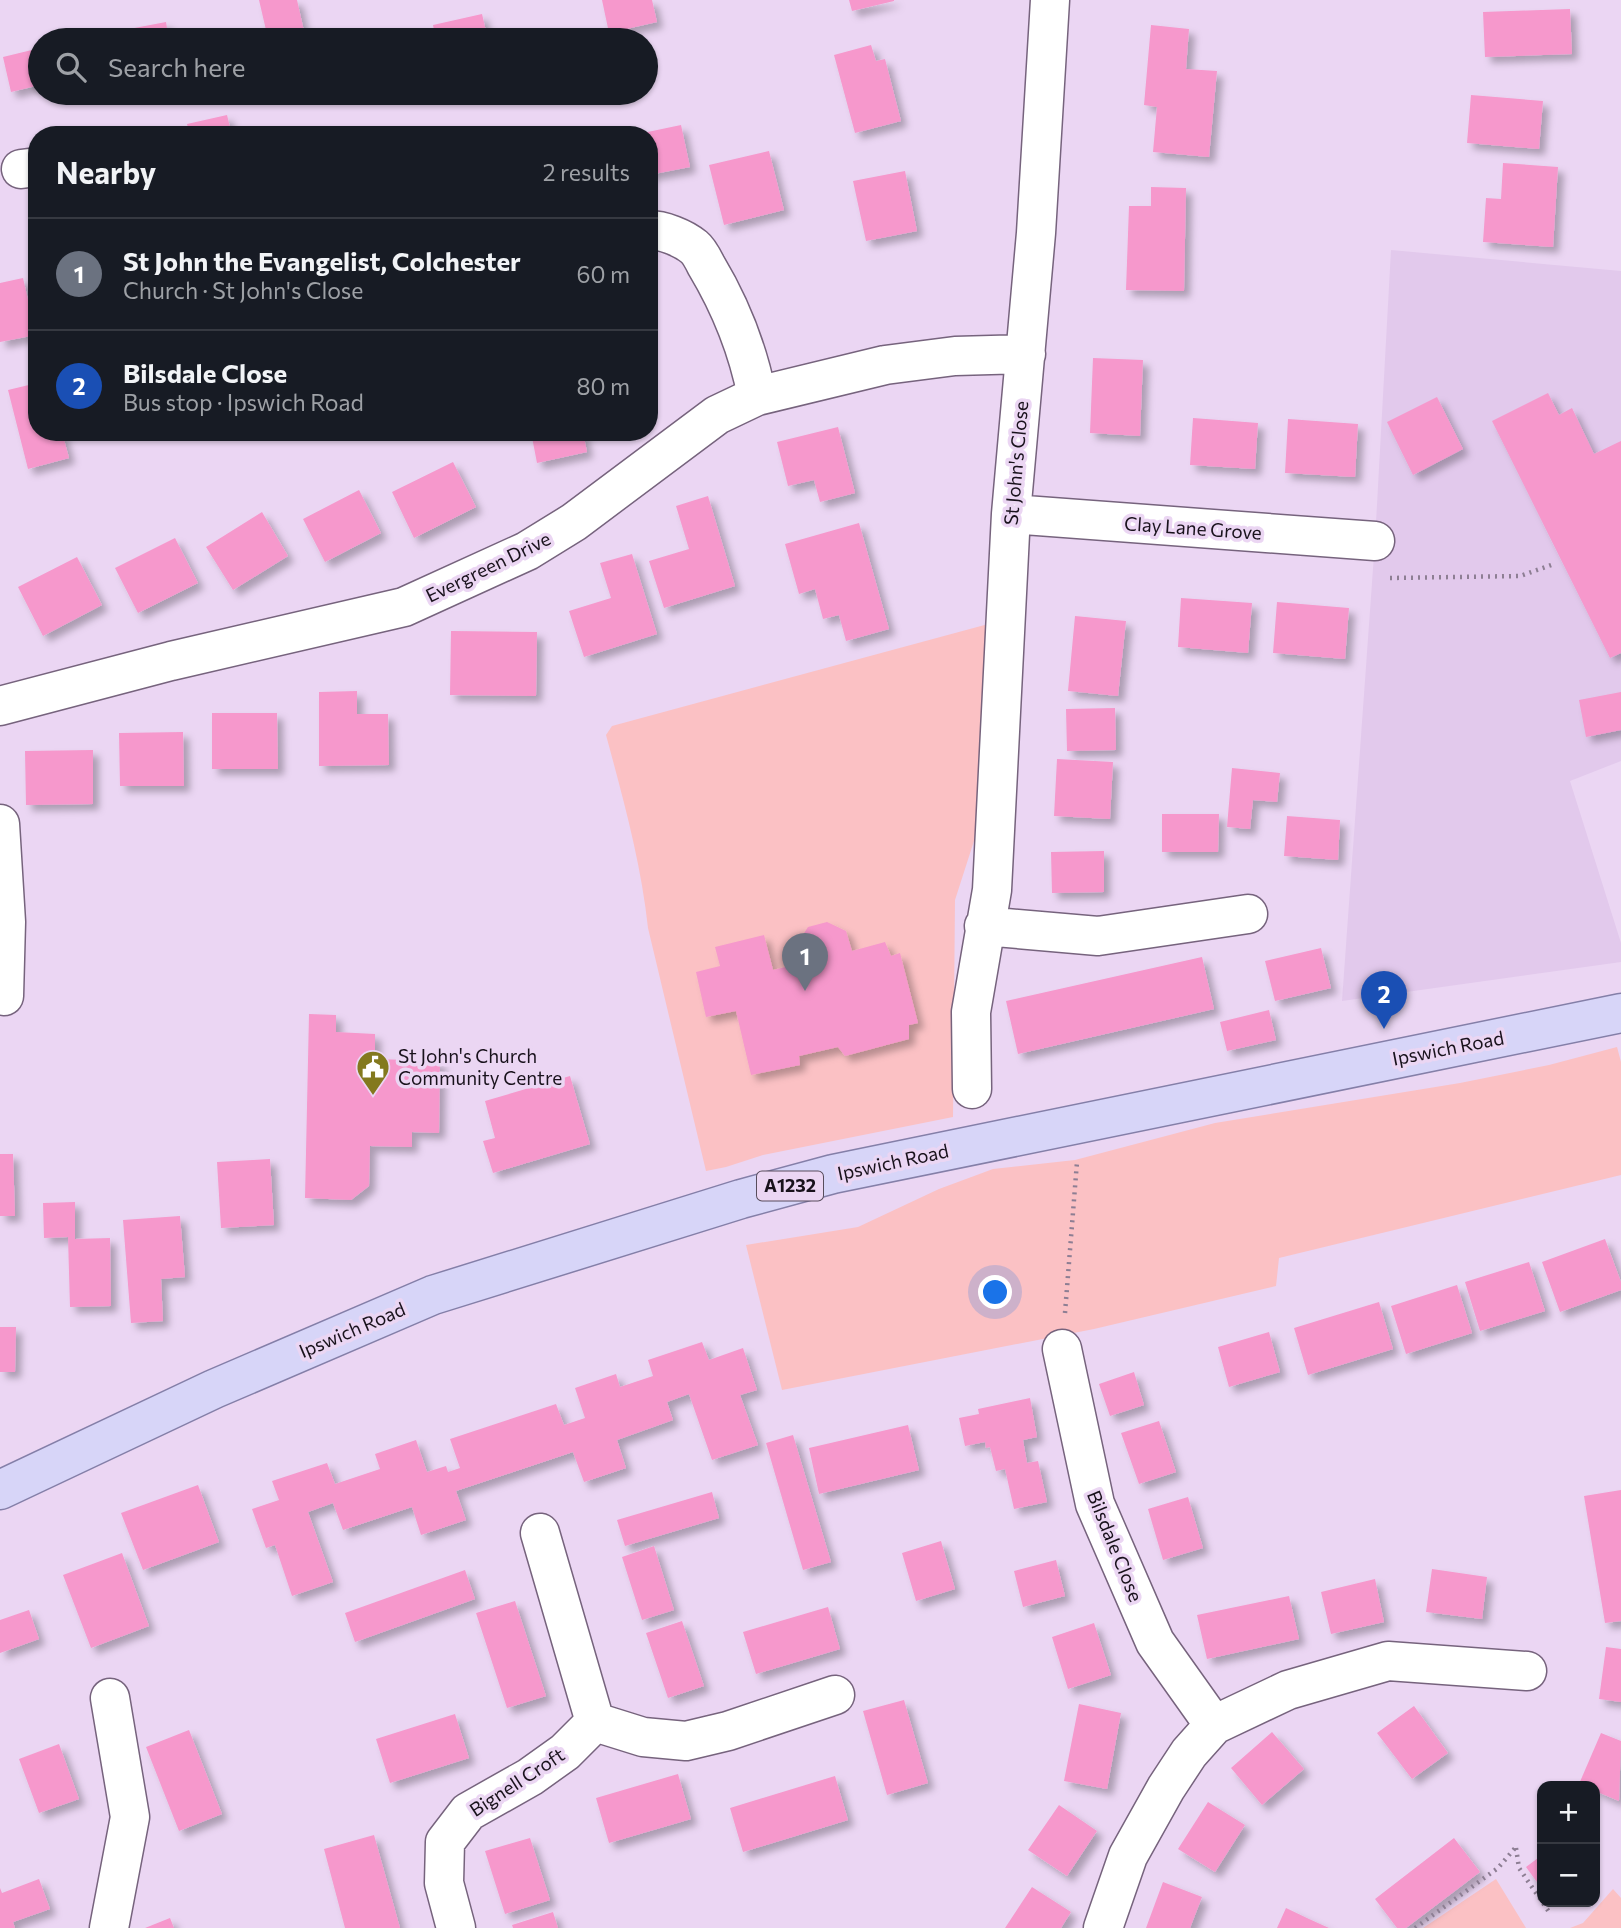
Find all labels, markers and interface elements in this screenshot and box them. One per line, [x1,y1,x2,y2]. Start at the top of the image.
search box [28,28,658,105]
icon: search [52,48,90,86]
text: Search here [108,51,246,82]
text: Nearby [56,153,156,190]
text: 2 results [543,158,630,186]
text: St John the Evangelist, Colchester [123,245,521,276]
text: 1 [74,260,84,288]
text: 60 m [577,260,630,288]
text: Church · St John's Close [123,276,363,304]
text: Bilsdale Close [123,357,287,388]
text: 2 [72,372,86,400]
text: 80 m [577,372,630,400]
text: Bus stop · Ipswich Road [123,388,364,416]
street label: St John's Close [999,400,1032,526]
street label: Clay Lane Grove [1123,511,1263,544]
street label: Evergreen Drive [422,526,554,607]
pin: 1 [782,933,828,991]
pin: 2 [1361,971,1407,1029]
street label: Ipswich Road [1390,1025,1506,1070]
place label: St John's Church Community Centre [398,1044,562,1089]
public building icon: St John's Church Community Centre [354,1048,392,1097]
street label: Ipswich Road [835,1138,951,1185]
road number: A1232 [757,1171,823,1200]
your location [978,1275,1012,1309]
street label: Ipswich Road [295,1297,408,1362]
street label: Bilsdale Close [1083,1487,1148,1605]
street label: Bignell Croft [465,1742,569,1821]
map controls [1537,1781,1600,1907]
button: + [1537,1781,1600,1844]
button: − [1537,1844,1600,1907]

